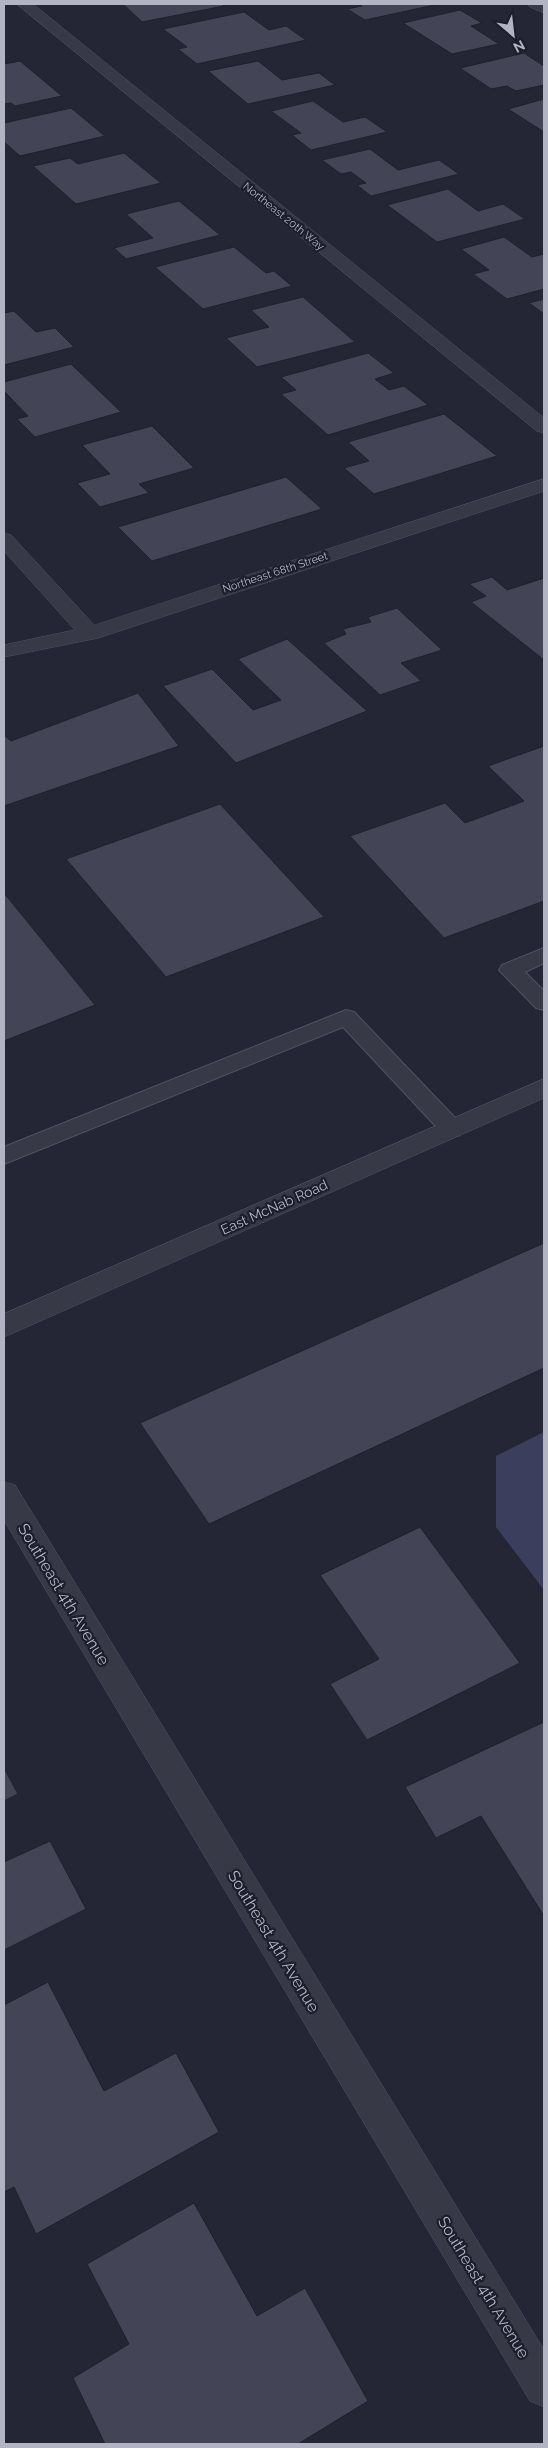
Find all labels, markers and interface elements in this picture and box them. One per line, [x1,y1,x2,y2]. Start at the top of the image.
north arrow [488,10,538,60]
text: N [511,37,528,56]
street label: Northeast 20th Way [240,180,327,253]
street label: Northeast 68th Street [221,549,330,596]
street label: East McNab Road [218,1176,330,1238]
street label: Southeast 4th Avenue [14,1520,113,1669]
street label: Southeast 4th Avenue [224,1867,323,2016]
street label: Southeast 4th Avenue [434,2213,533,2362]

